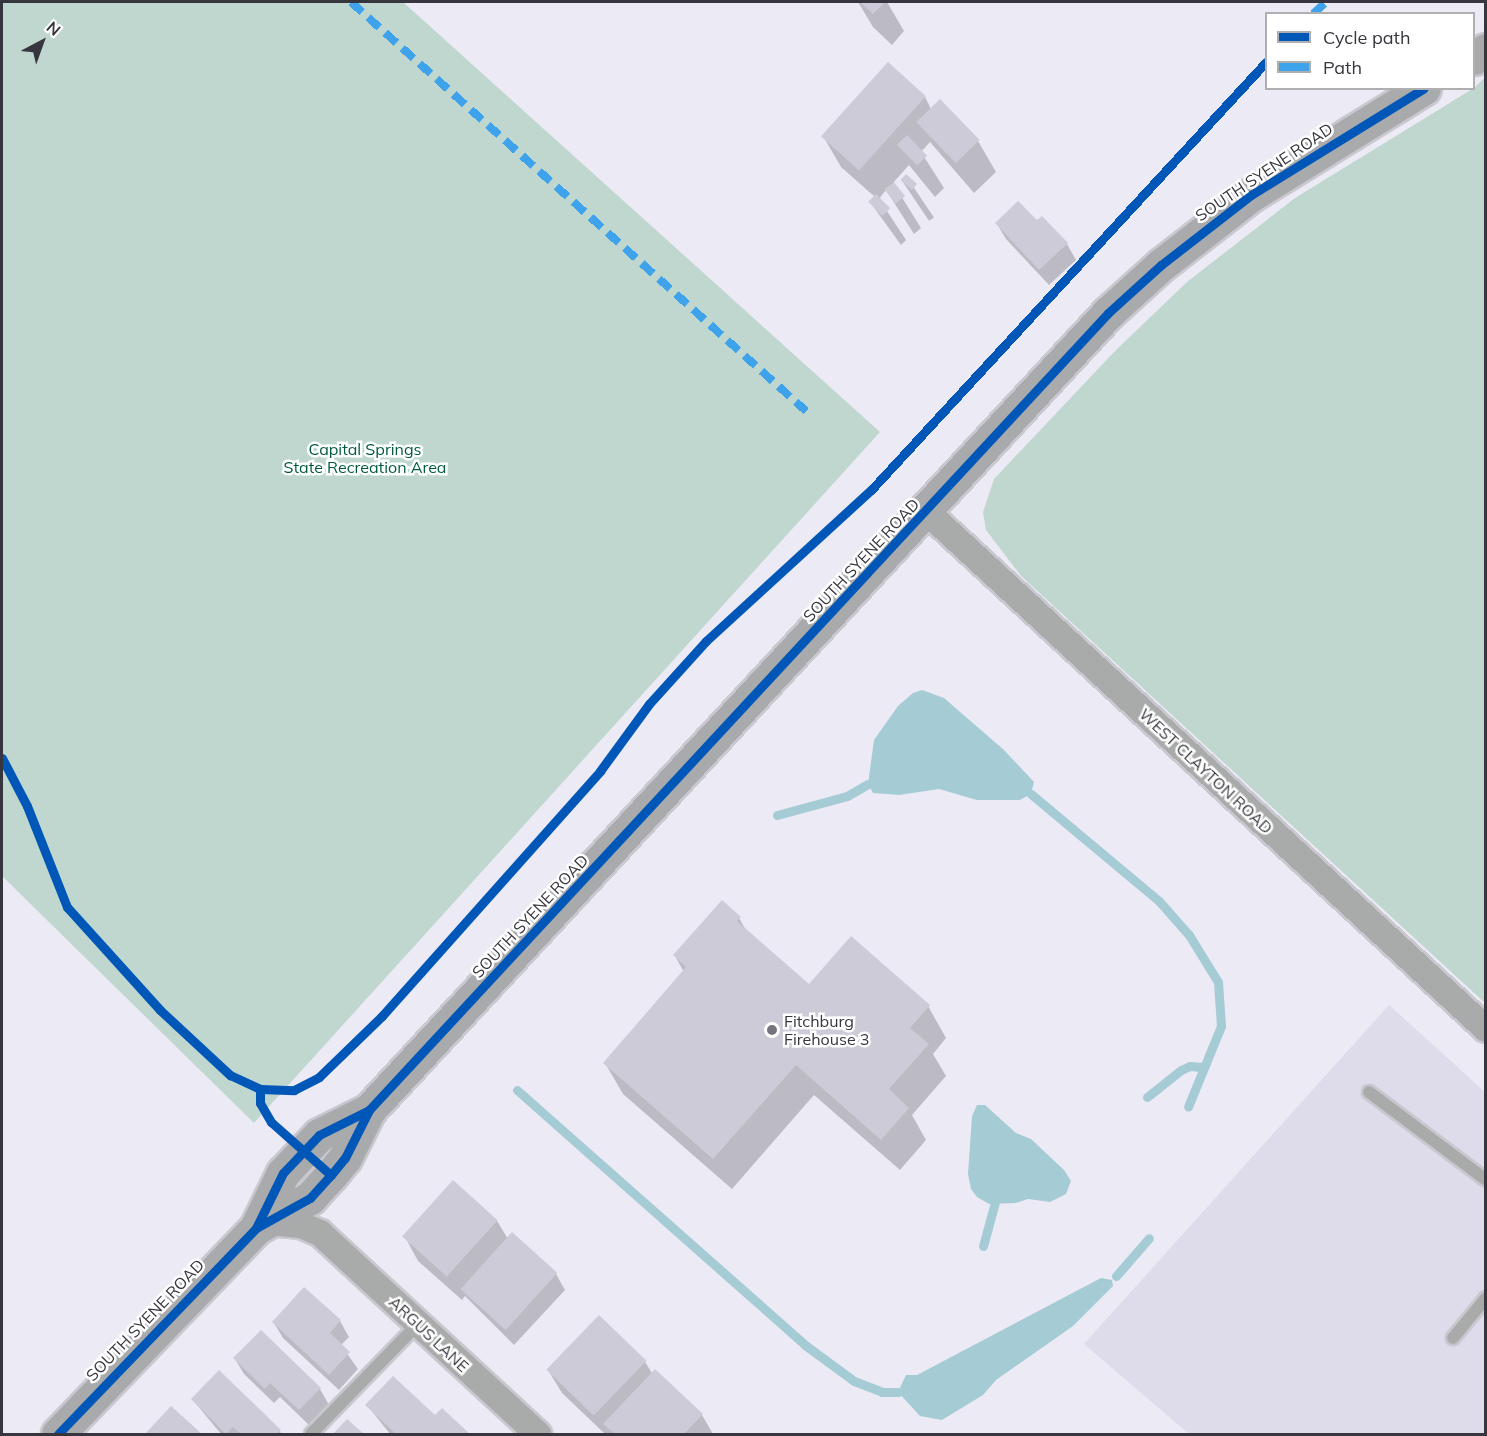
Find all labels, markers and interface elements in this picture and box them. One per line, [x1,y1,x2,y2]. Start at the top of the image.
north arrow [12,12,72,72]
legend [1265,12,1475,90]
text: N [43,17,65,40]
text: Cycle path [1323,26,1410,49]
text: Path [1323,56,1362,79]
street label: SOUTH SYENE ROAD [1192,119,1336,225]
park label: Capital Springs State Recreation Area [284,439,446,477]
street label: SOUTH SYENE ROAD [799,494,923,626]
street label: WEST CLAYTON ROAD [1135,704,1277,838]
street label: SOUTH SYENE ROAD [468,850,592,982]
place label: Fitchburg Firehouse 3 [784,1011,869,1049]
marker: Fitchburg Firehouse 3 [765,1023,779,1037]
street label: SOUTH SYENE ROAD [82,1255,208,1385]
street label: ARGUS LANE [385,1292,473,1376]

